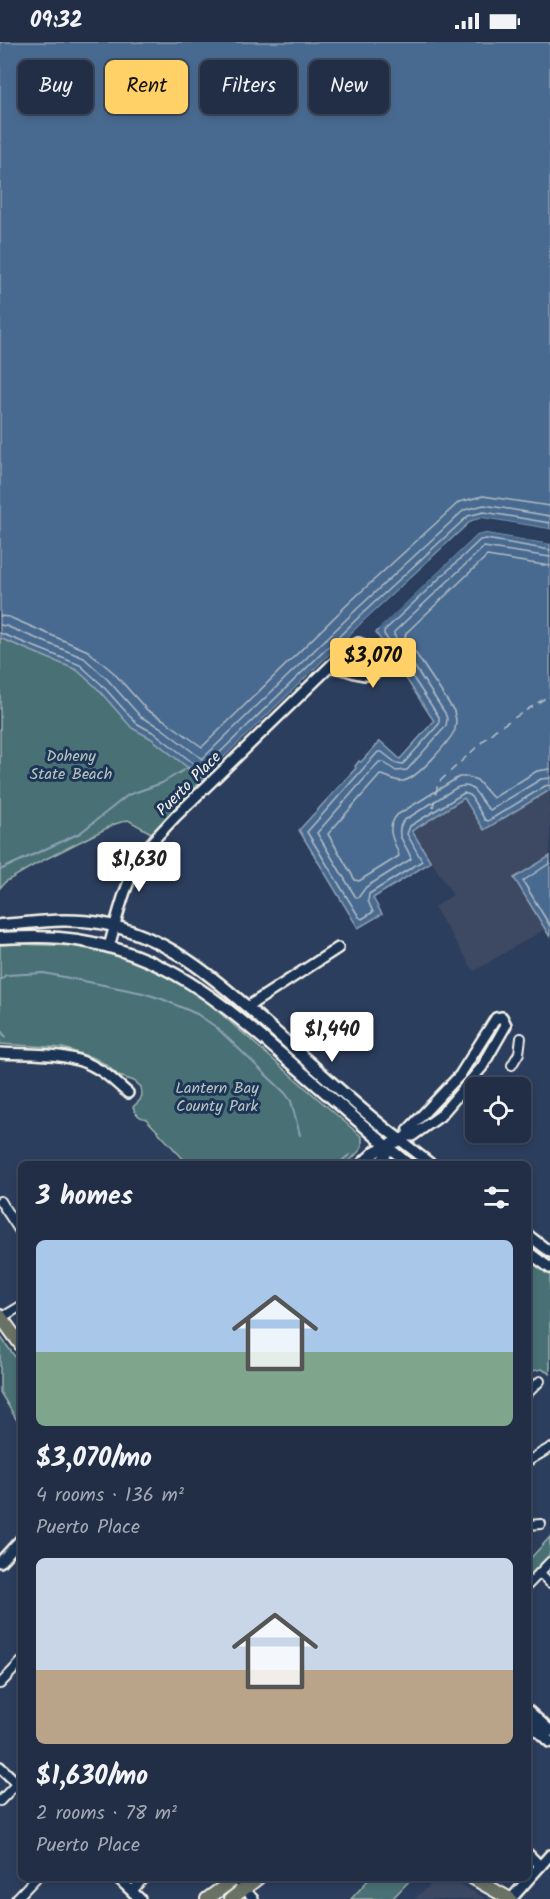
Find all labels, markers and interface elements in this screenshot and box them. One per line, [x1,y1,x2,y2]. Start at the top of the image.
text: 09:32 [30,4,83,39]
chip: Buy [18,60,93,114]
chip: Rent [105,60,188,114]
chip: Filters [200,60,297,114]
chip: New [309,60,389,114]
pin: $3,070 [324,638,422,689]
text: $3,070 [344,641,402,673]
park label: Doheny State Beach [30,744,112,787]
street label: Puerto Place [151,746,227,822]
pin: $1,630 [90,842,188,893]
text: $1,630 [111,845,167,877]
pin: $1,440 [283,1012,381,1063]
text: $1,440 [304,1015,360,1047]
park label: Lantern Bay County Park [175,1076,259,1119]
map controls [465,1077,531,1143]
button: locate [465,1077,531,1143]
text: 3 homes [36,1176,133,1218]
icon: filters [480,1181,513,1214]
icon: home [221,1279,329,1387]
text: $3,070/mo [36,1438,152,1480]
text: 4 rooms · 136 m² [36,1480,184,1512]
text: Puerto Place [36,1512,140,1544]
icon: home [221,1597,329,1705]
text: $1,630/mo [36,1756,148,1798]
text: 2 rooms · 78 m² [36,1798,177,1830]
text: Puerto Place [36,1830,140,1862]

